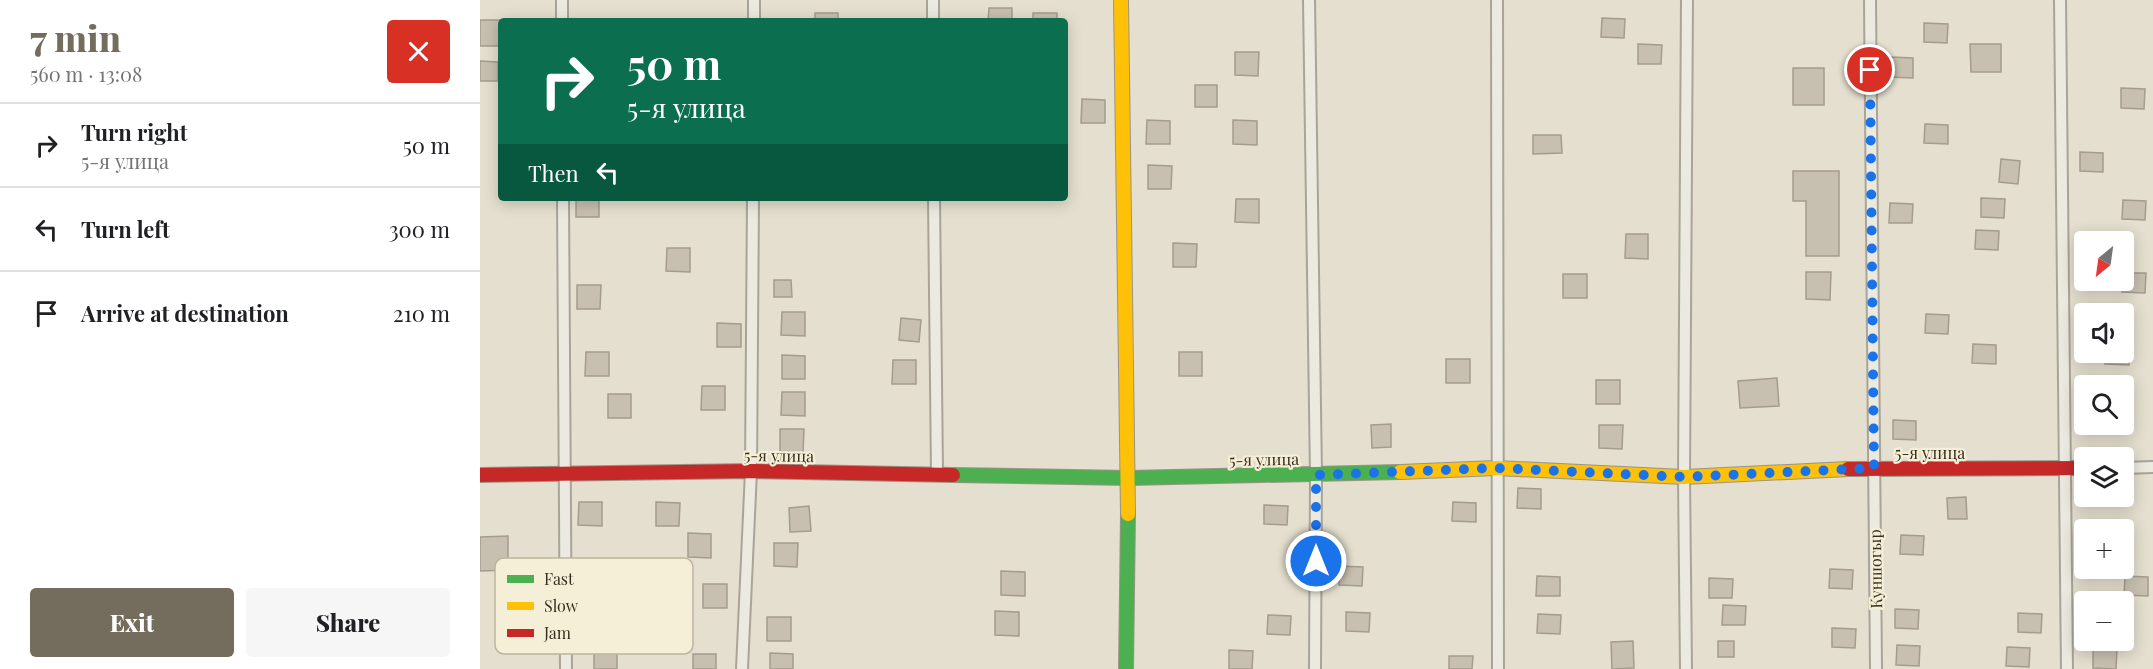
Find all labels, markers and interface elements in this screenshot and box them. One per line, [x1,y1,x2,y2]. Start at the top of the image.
text: 7 min [30,13,121,61]
button: close [387,20,450,83]
text: 50 m [627,35,721,91]
icon: right [528,42,606,120]
pin [1844,44,1895,95]
icon: arrive [1853,53,1886,86]
text: 560 m · 13:08 [30,60,142,87]
text: 5-я улица [627,89,746,125]
text: Turn right [81,117,187,147]
icon: right [30,129,63,162]
text: 50 m [403,130,450,160]
text: 5-я улица [81,147,169,174]
icon: left [591,156,624,189]
text: Then [528,158,579,188]
icon: left [30,213,63,246]
text: Turn left [81,214,170,244]
text: 300 m [389,214,450,244]
north arrow [2074,231,2134,291]
map controls [2074,231,2134,651]
icon: arrive [30,297,63,330]
text: Arrive at destination [81,298,289,328]
text: 210 m [393,298,450,328]
button: sound [2074,303,2134,363]
button: search [2074,375,2134,435]
street label: 5-я улица [1895,442,1965,463]
street label: 5-я улица [744,444,814,466]
button: layers [2074,447,2134,507]
street label: 5-я улица [1229,448,1299,470]
button: + [2074,519,2134,579]
position arrow [1284,529,1348,593]
street label: Куншогыр [1864,529,1886,609]
legend [495,558,693,654]
text: Fast [544,568,574,589]
button: Exit [30,588,234,657]
button: Share [246,588,450,657]
button: − [2074,591,2134,651]
text: Slow [544,595,579,616]
text: Jam [543,622,571,643]

